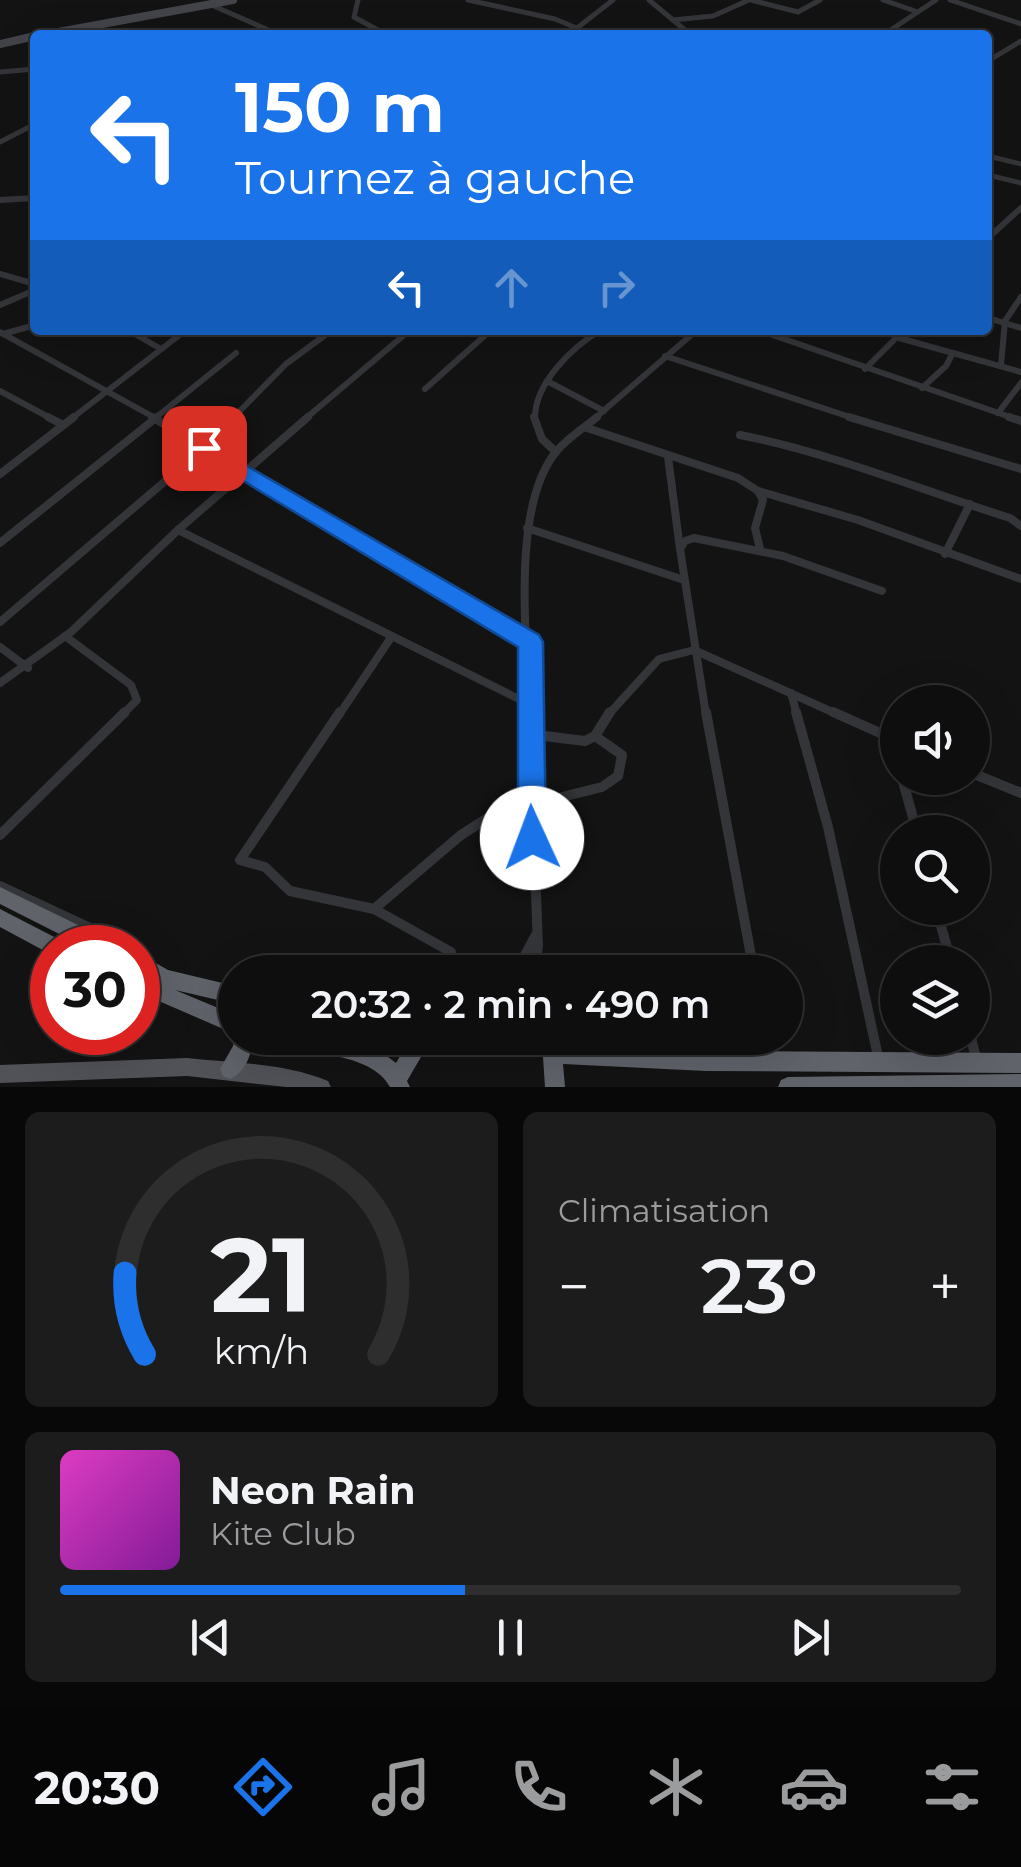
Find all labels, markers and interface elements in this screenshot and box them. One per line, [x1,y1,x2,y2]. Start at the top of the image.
text: 150 m [235,64,445,150]
icon: left [70,70,200,200]
text: Tournez à gauche [235,150,635,205]
icon: left [379,260,434,315]
icon: ahead [484,260,539,315]
icon: right [589,260,644,315]
pin [162,406,247,491]
icon: arrive [177,421,232,476]
map controls [880,685,990,1055]
button: sound [880,685,990,795]
position arrow [480,786,584,890]
button: search [880,815,990,925]
speed limit sign: 30 [30,925,160,1055]
button: layers [880,945,990,1055]
text: 20:32 · 2 min · 490 m [311,981,710,1028]
text: Climatisation [558,1191,770,1230]
text: 21 [210,1211,313,1338]
text: 23° [701,1240,818,1332]
text: − [558,1253,590,1320]
text: + [929,1253,961,1320]
text: km/h [214,1329,309,1373]
text: Neon Rain [210,1467,415,1514]
text: Kite Club [210,1514,356,1553]
icon: previous [183,1610,238,1665]
icon: pause [483,1610,538,1665]
icon: next [783,1610,838,1665]
icon: directions [228,1752,298,1822]
icon: music [366,1752,436,1822]
icon: phone [504,1752,574,1822]
icon: climate [641,1752,711,1822]
icon: car [779,1752,849,1822]
icon: filters [917,1752,987,1822]
text: 20:30 [34,1760,160,1815]

